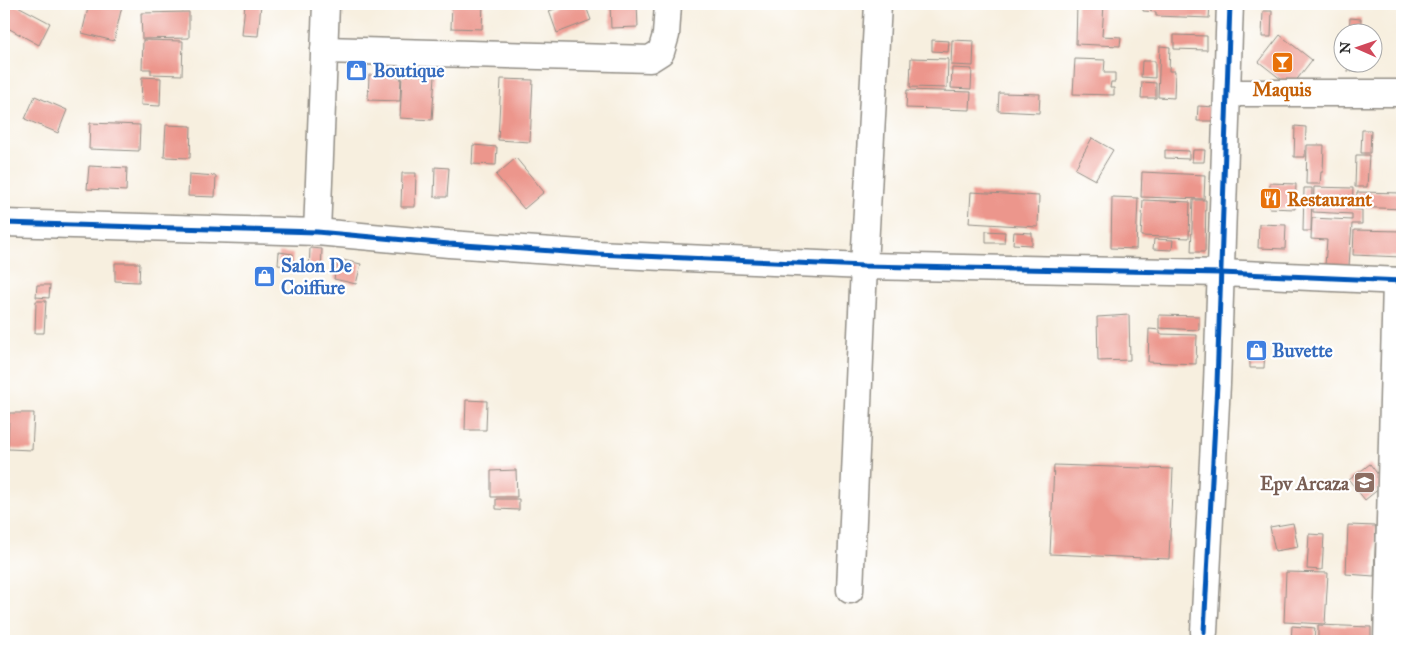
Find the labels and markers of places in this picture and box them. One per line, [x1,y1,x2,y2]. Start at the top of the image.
bar icon: Maquis [1270,51,1294,75]
shop icon: Boutique [345,58,369,82]
place label: Boutique [373,59,444,83]
place label: Maquis [1253,78,1312,102]
restaurant icon: Restaurant [1259,187,1283,211]
place label: Restaurant [1287,188,1372,211]
place label: Salon De Coiffure [281,254,352,299]
shop icon: Salon De Coiffure [253,264,277,288]
shop icon: Buvette [1244,338,1268,362]
place label: Buvette [1272,339,1333,362]
school or university icon: Epv Arcaza [1353,471,1377,495]
place label: Epv Arcaza [1260,472,1350,496]

